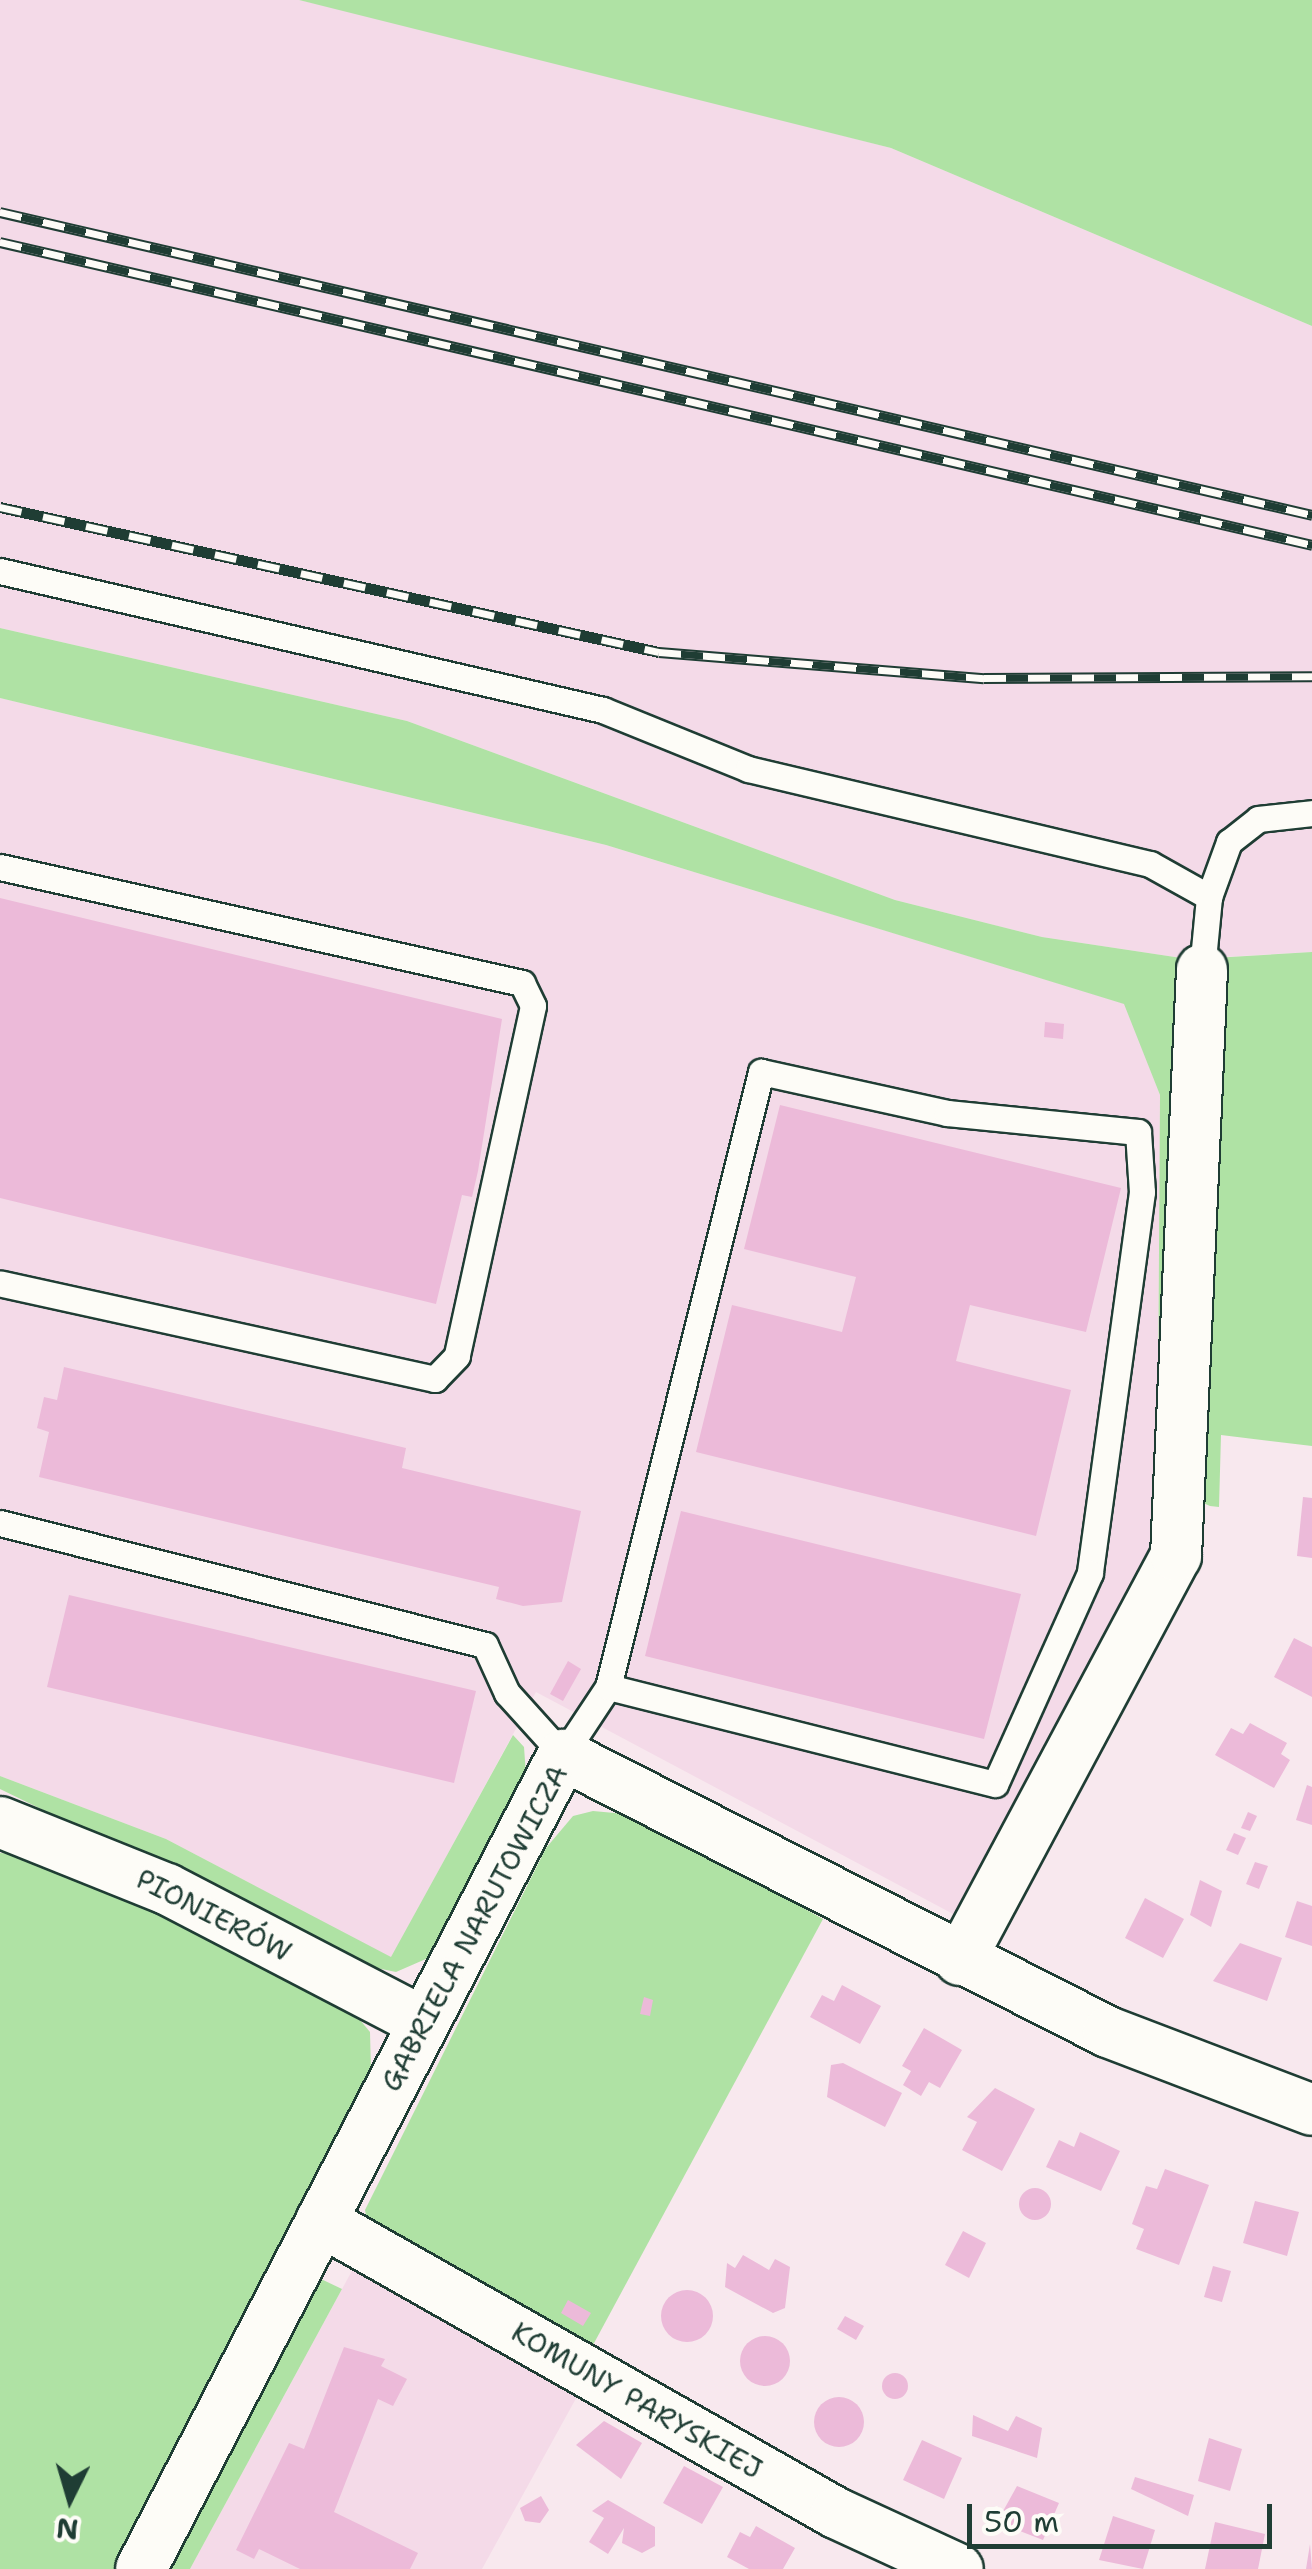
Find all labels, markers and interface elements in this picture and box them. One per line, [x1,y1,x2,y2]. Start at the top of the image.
street label: GABRIELA NARUTOWICZA [374,1759,574,2097]
street label: PIONIERÓW [131,1861,297,1969]
street label: KOMUNY PARYSKIEJ [506,2315,768,2485]
north arrow [20,2449,120,2549]
scale bar [972,2484,1277,2546]
text: 50 m [984,2501,1059,2542]
text: N [55,2509,80,2549]

